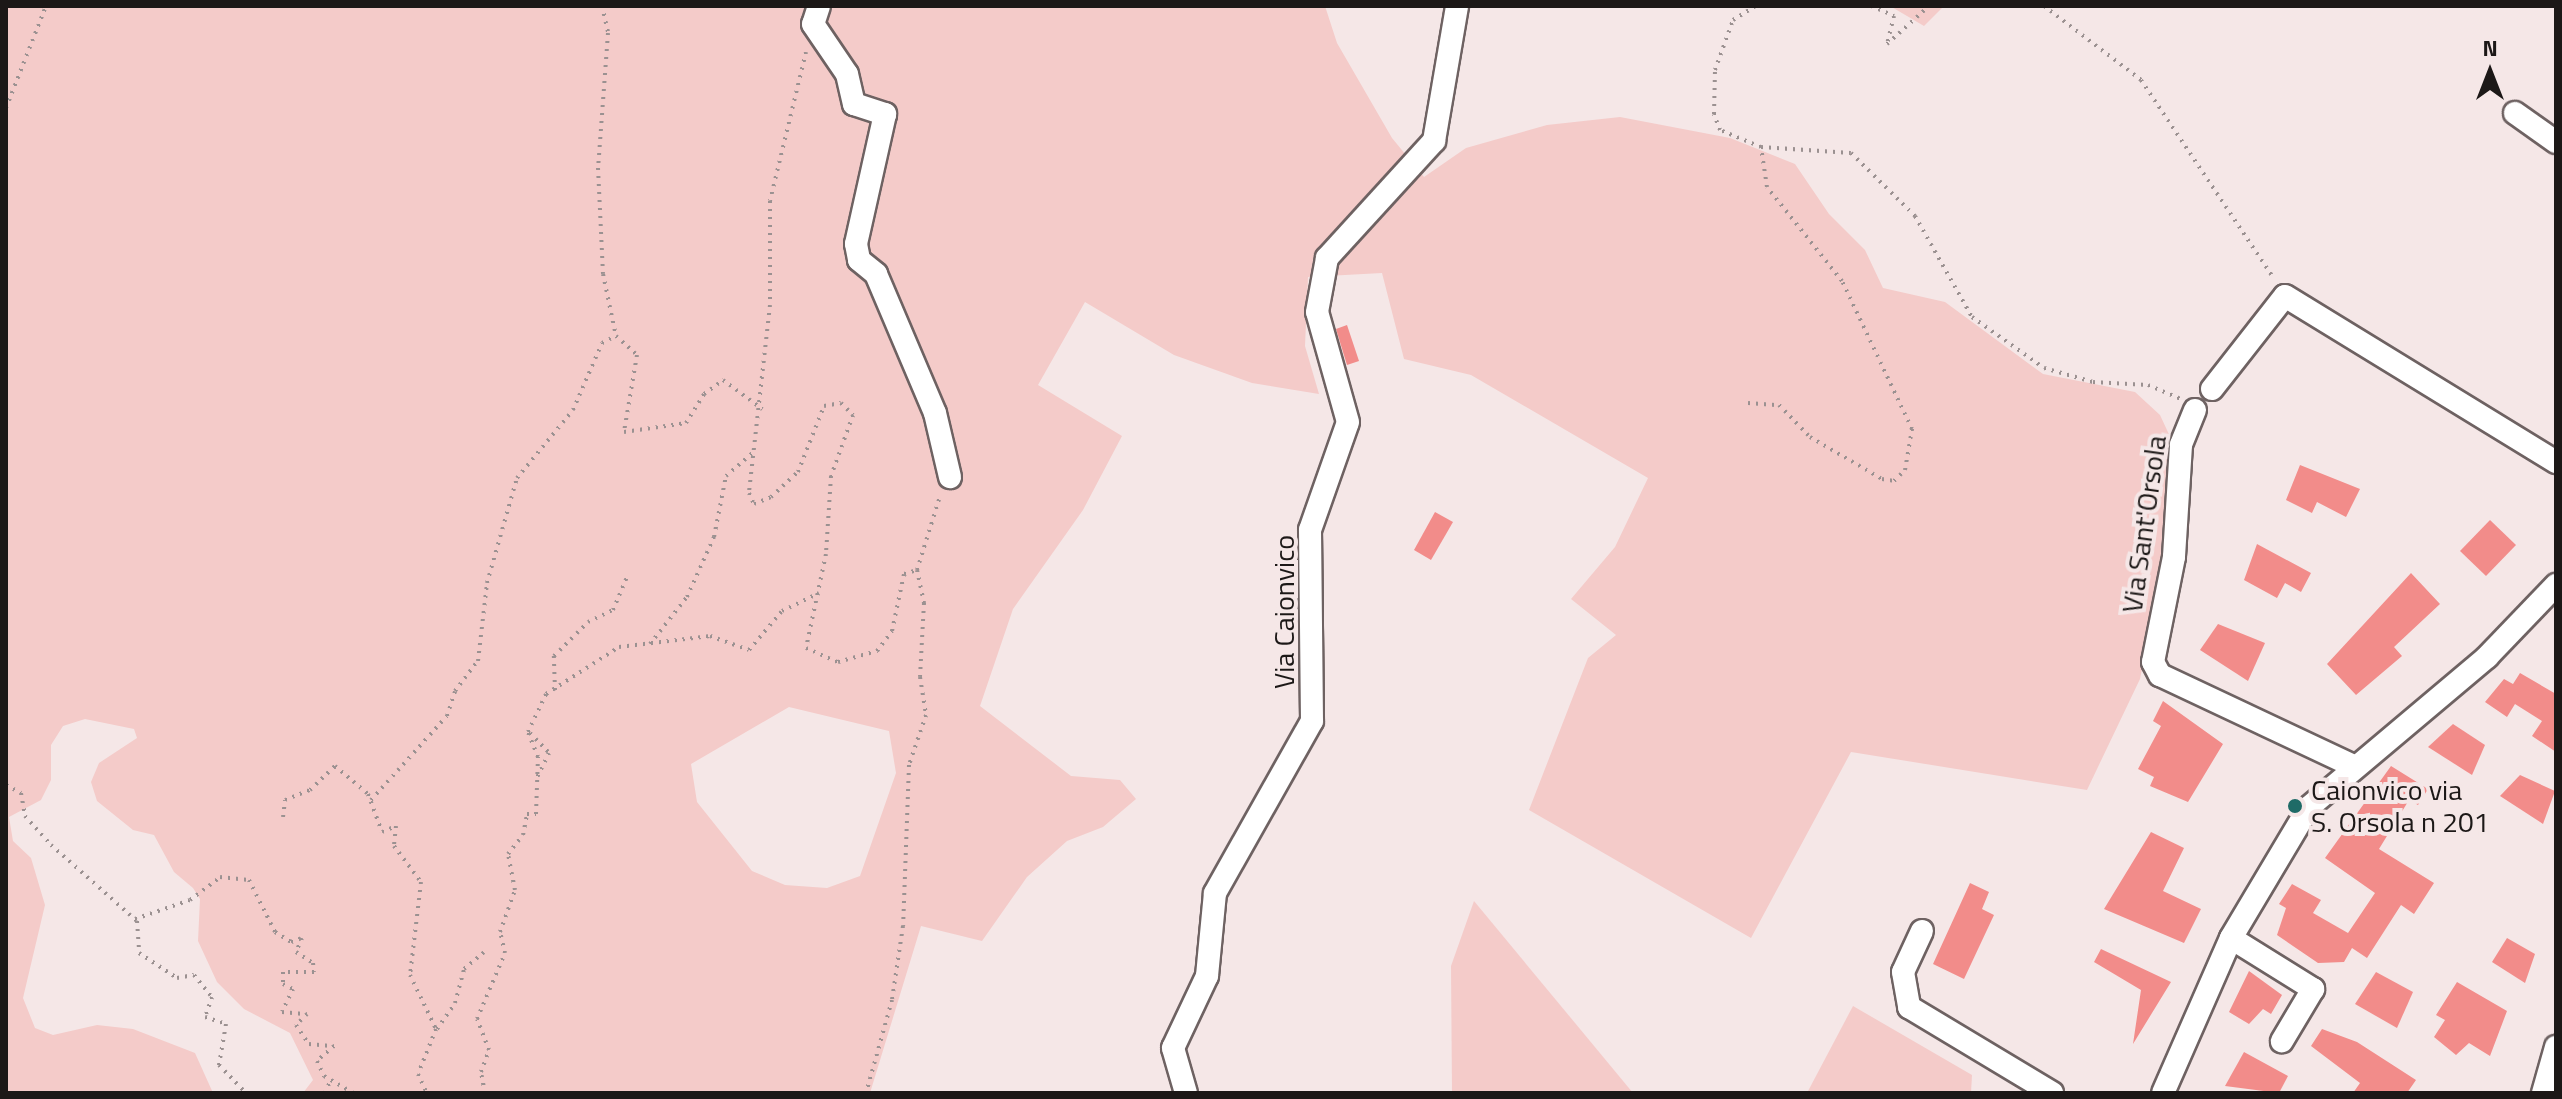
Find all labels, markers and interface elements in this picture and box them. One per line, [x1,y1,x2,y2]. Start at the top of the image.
text: N [2482,31,2498,65]
north arrow [2450,32,2530,112]
street label: Via Sant'Orsola [2115,433,2173,615]
street label: Via Caionvico [1267,535,1301,689]
place label: Caionvico via S. Orsola n 201 [2311,773,2489,839]
marker: Caionvico via S. Orsola n 201 [2286,797,2304,815]

